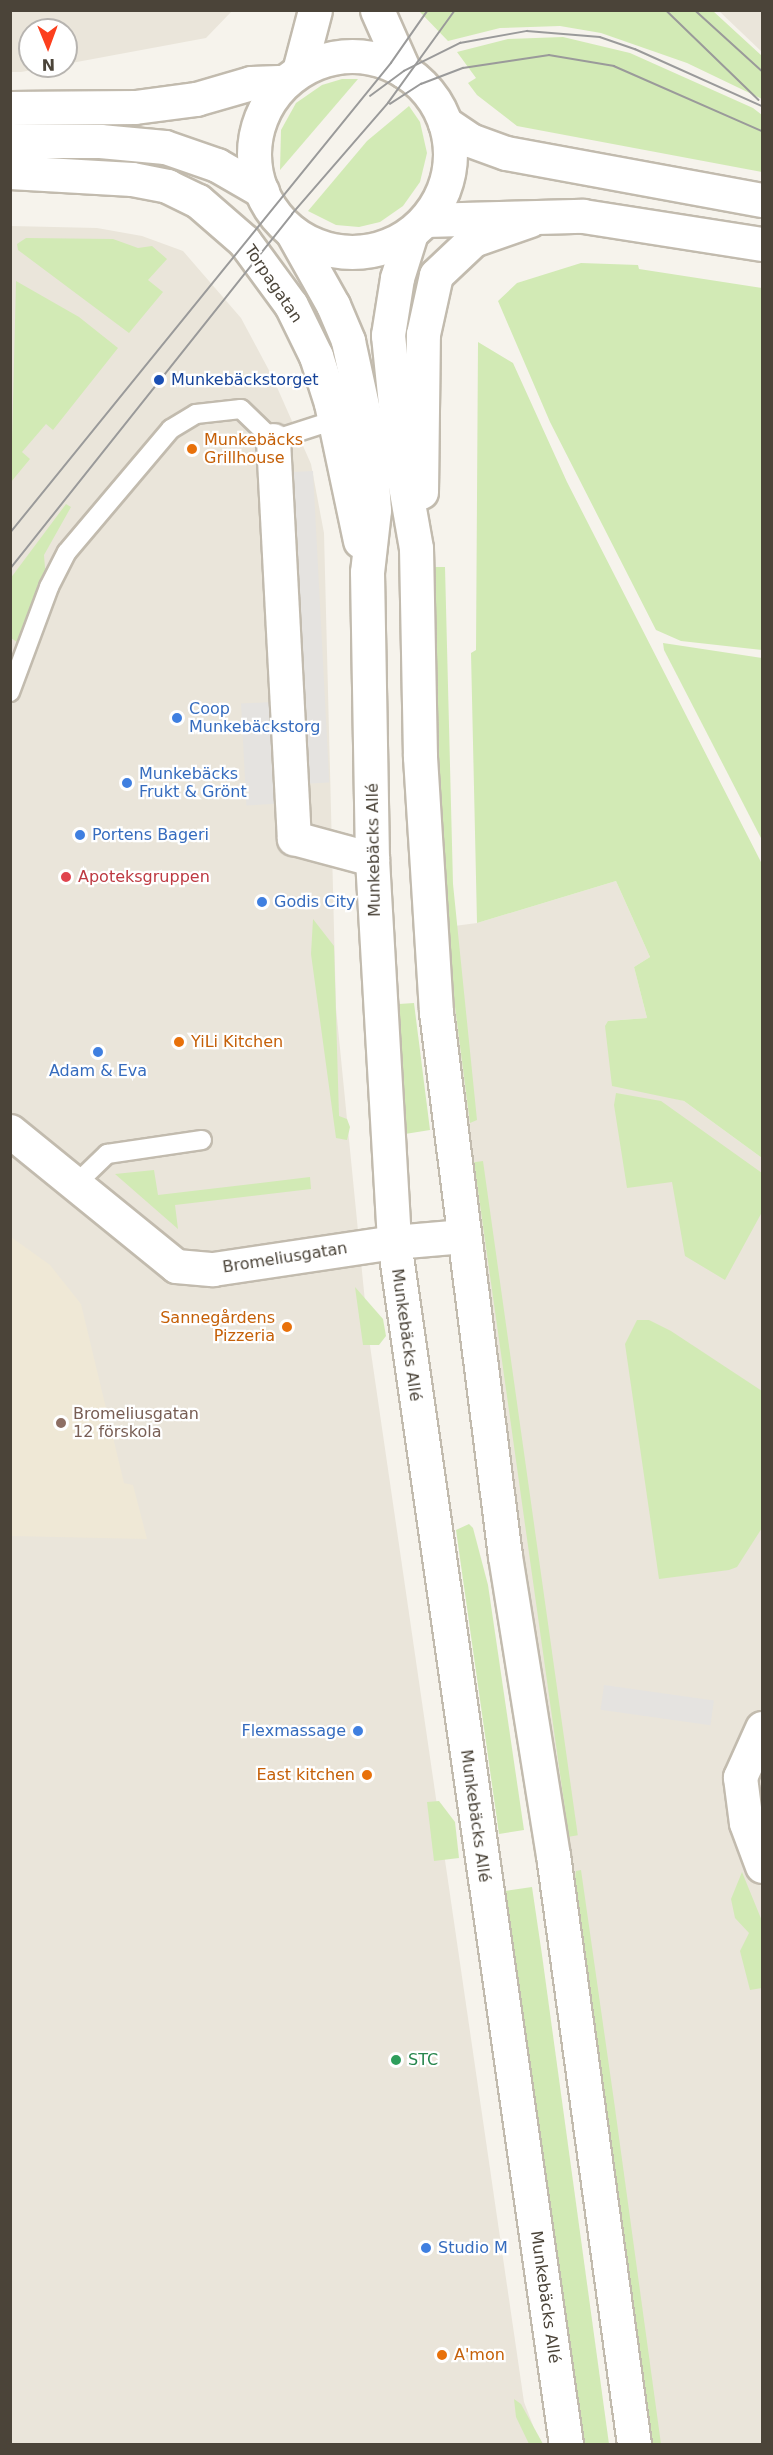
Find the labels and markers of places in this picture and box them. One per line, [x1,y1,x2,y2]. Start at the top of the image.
place label: Munkebäckstorget [171,370,319,390]
marker: Munkebäckstorget [152,373,166,387]
place label: Munkebäcks Grillhouse [204,430,303,468]
marker: Munkebäcks Grillhouse [185,442,199,456]
place label: Coop Munkebäckstorg [189,699,320,737]
marker: Coop Munkebäckstorg [170,711,184,725]
place label: Munkebäcks Frukt & Grönt [139,764,247,802]
marker: Munkebäcks Frukt & Grönt [120,776,134,790]
place label: Portens Bageri [92,825,209,845]
marker: Portens Bageri [73,828,87,842]
place label: Apoteksgruppen [78,867,210,887]
marker: Apoteksgruppen [59,870,73,884]
place label: Godis City [274,892,356,912]
marker: Godis City [255,895,269,909]
place label: YiLi Kitchen [191,1032,283,1052]
marker: YiLi Kitchen [172,1035,186,1049]
marker: Adam & Eva [91,1045,105,1059]
place label: Adam & Eva [49,1061,147,1081]
place label: Sannegårdens Pizzeria [160,1308,275,1346]
marker: Sannegårdens Pizzeria [280,1320,294,1334]
place label: Bromeliusgatan 12 förskola [73,1404,199,1442]
marker: Bromeliusgatan 12 förskola [54,1416,68,1430]
place label: Flexmassage [241,1721,346,1741]
marker: Flexmassage [351,1724,365,1738]
place label: East kitchen [256,1765,355,1785]
marker: East kitchen [360,1768,374,1782]
place label: STC [408,2050,438,2070]
marker: STC [389,2053,403,2067]
place label: Studio M [438,2238,508,2258]
marker: Studio M [419,2241,433,2255]
place label: A'mon [454,2345,505,2365]
marker: A'mon [435,2348,449,2362]

